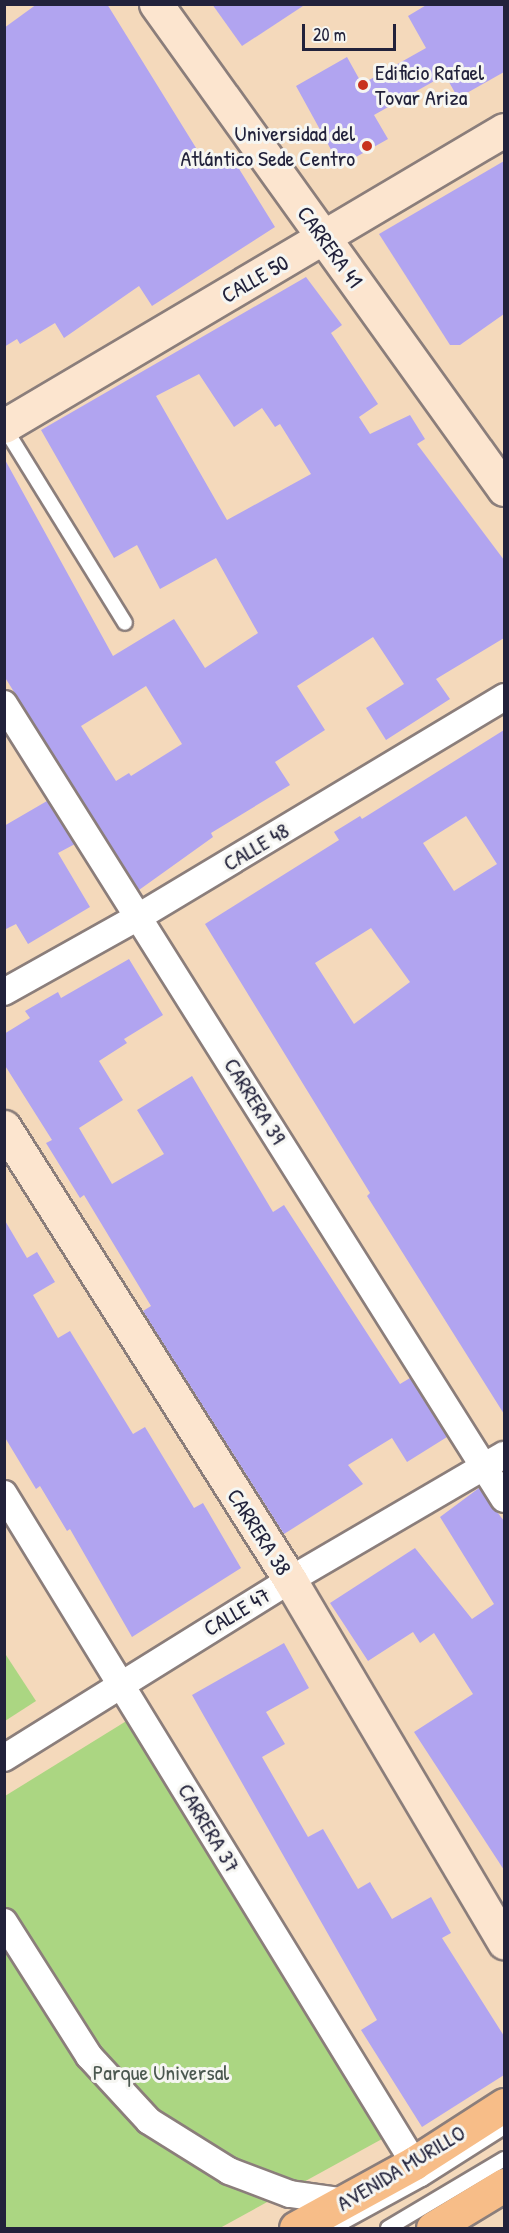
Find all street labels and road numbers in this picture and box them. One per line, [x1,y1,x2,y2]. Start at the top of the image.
street label: CARRERA 41 [292,201,368,293]
street label: CALLE 50 [217,249,293,309]
street label: CALLE 48 [218,817,294,877]
street label: CARRERA 39 [218,1053,292,1149]
street label: CARRERA 38 [221,1484,297,1580]
street label: CALLE 47 [199,1582,275,1642]
street label: CARRERA 37 [172,1779,246,1877]
street label: AVENIDA MURILLO [332,2119,470,2217]

